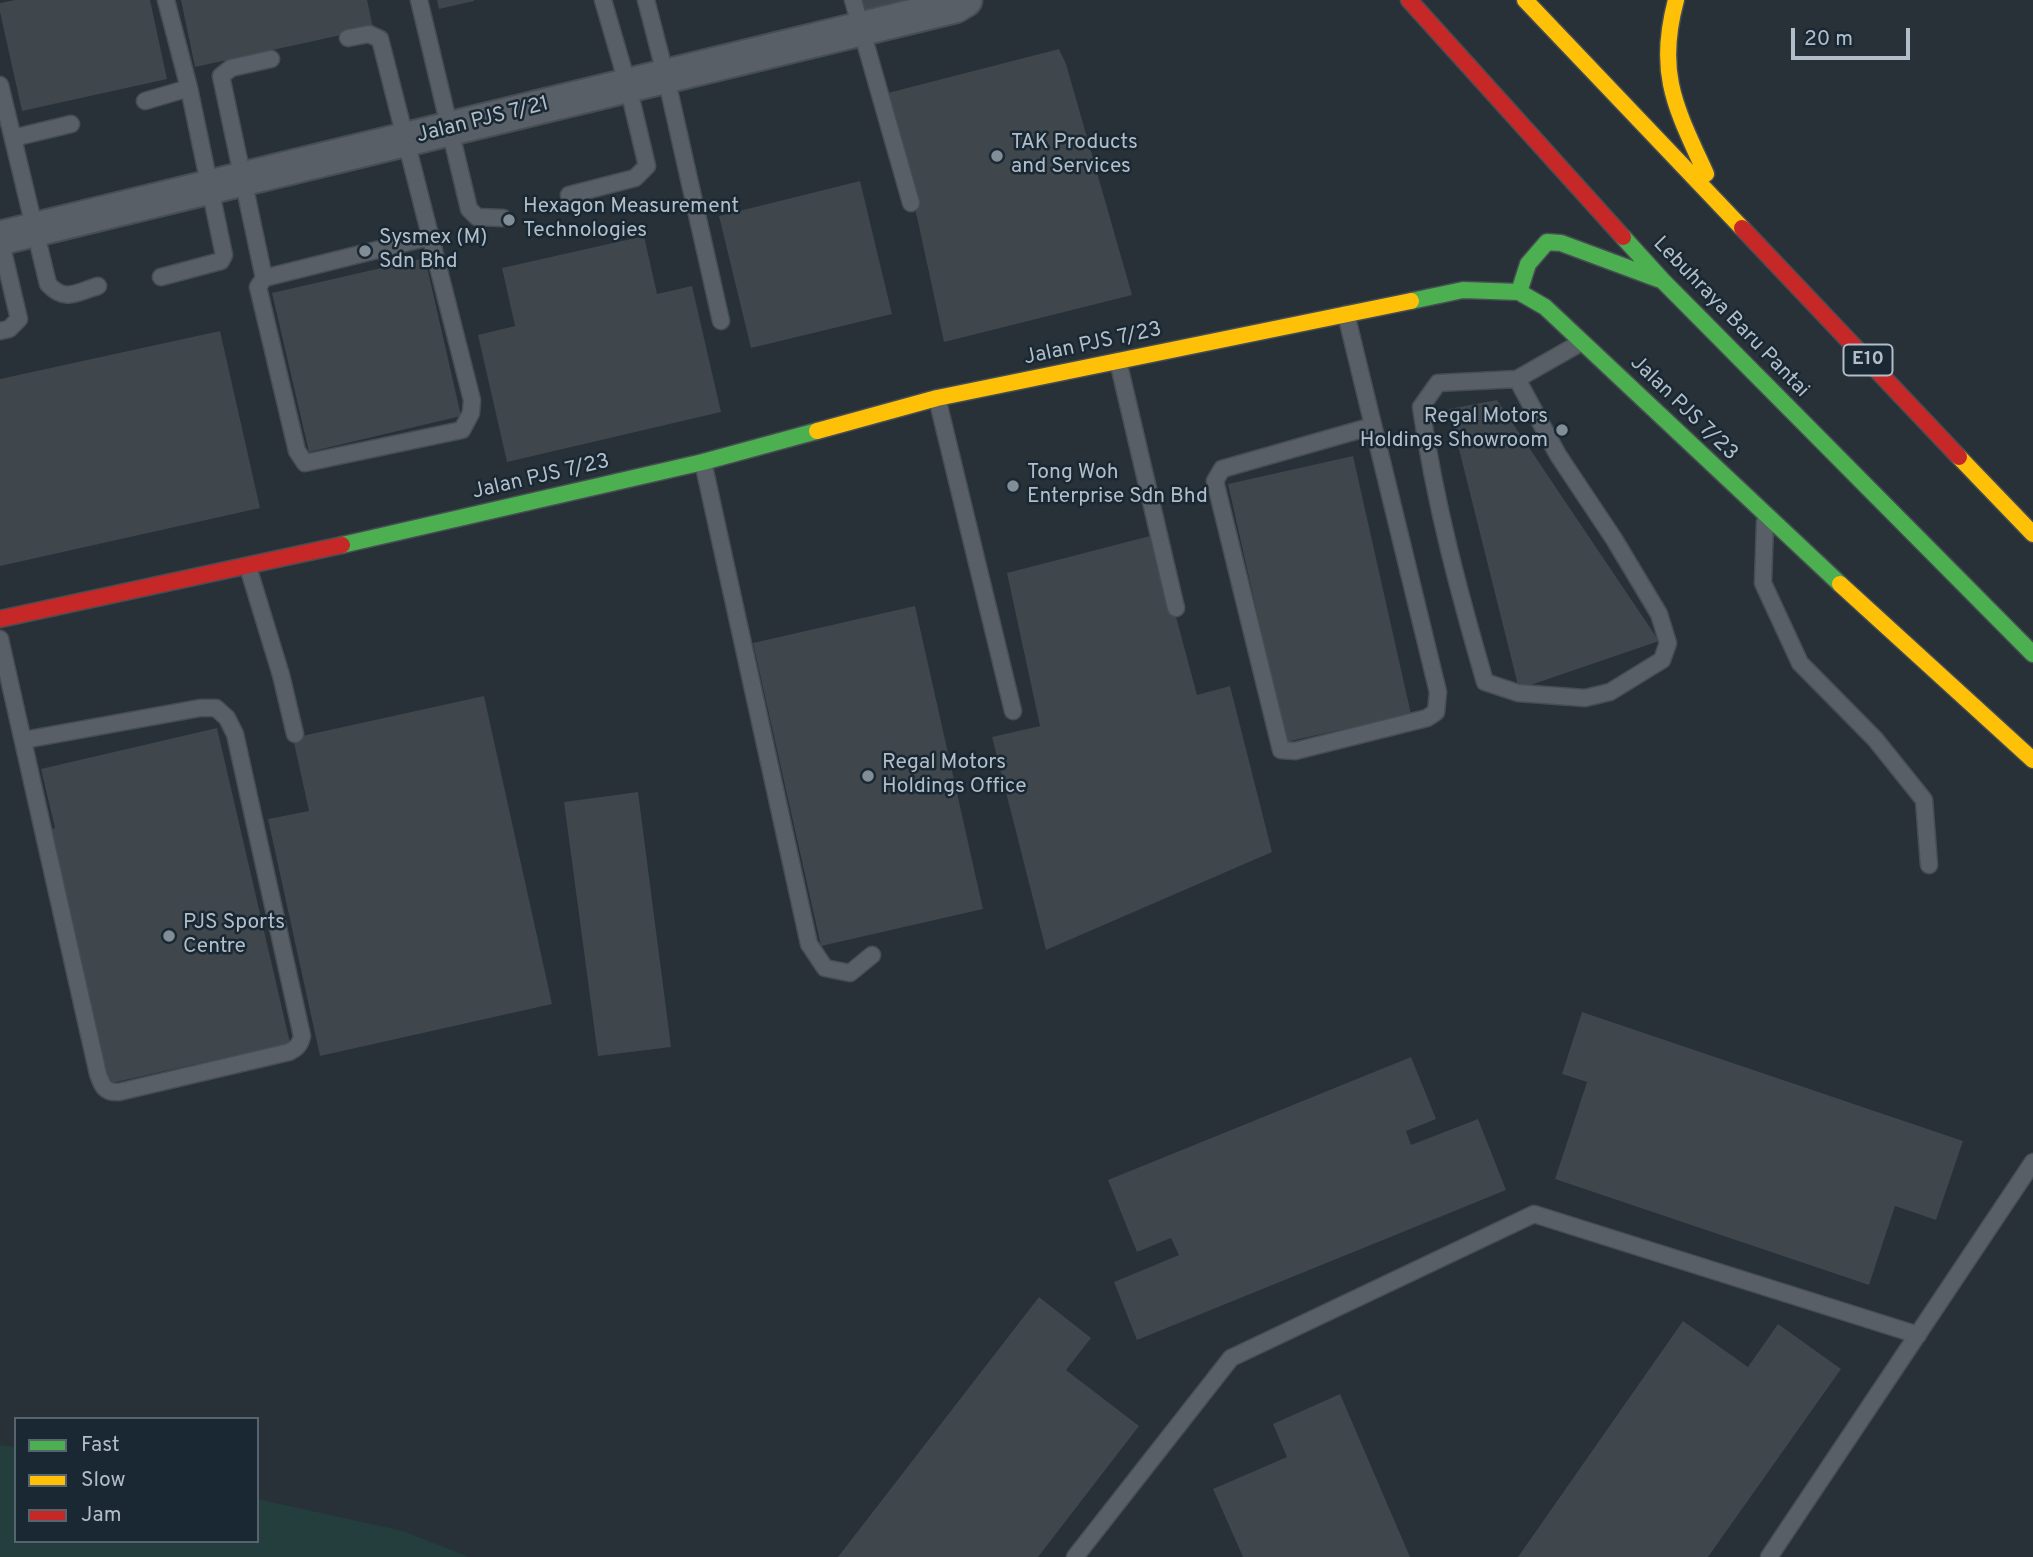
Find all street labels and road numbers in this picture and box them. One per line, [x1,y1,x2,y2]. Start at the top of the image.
street label: Jalan PJS 7/21 [414,92,552,150]
street label: Lebuhraya Baru Pantai [1647,232,1813,404]
street label: Jalan PJS 7/23 [1022,318,1164,372]
road number: E10 [1843,344,1892,376]
street label: Jalan PJS 7/23 [1624,351,1742,467]
street label: Jalan PJS 7/23 [470,450,612,506]

